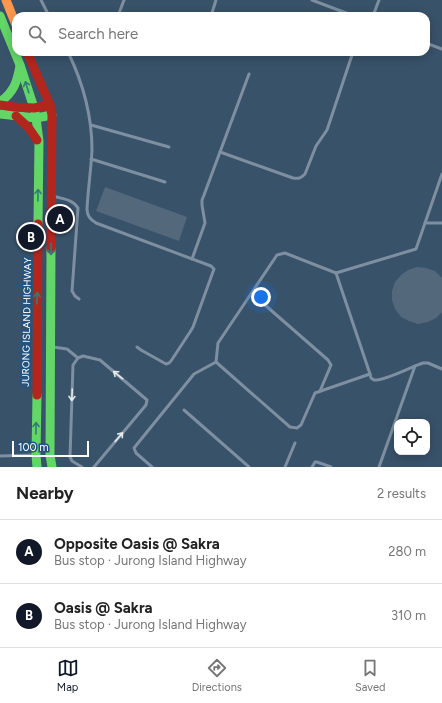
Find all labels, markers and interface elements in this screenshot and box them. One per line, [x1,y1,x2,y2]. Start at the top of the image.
search box [12,12,430,56]
icon: search [26,23,48,45]
text: Search here [58,25,138,43]
one-way arrow [23,81,31,93]
one-way arrow [34,189,42,202]
pin: A [47,204,73,234]
pin: B [18,222,44,252]
one-way arrow [47,242,55,255]
street label: JURONG ISLAND HIGHWAY [19,257,34,387]
your location [251,287,271,307]
one-way arrow [33,292,41,305]
one-way arrow [112,370,123,379]
one-way arrow [68,388,76,401]
map controls [394,419,430,455]
button: locate [394,419,430,455]
one-way arrow [32,422,40,435]
one-way arrow [114,432,123,442]
scale bar [12,439,89,458]
text: 100 m [18,441,49,454]
text: Nearby [16,483,74,503]
text: 2 results [377,486,426,501]
text: Opposite Oasis @ Sakra [54,535,220,553]
text: A [24,544,34,559]
text: 280 m [388,544,426,559]
text: Bus stop · Jurong Island Highway [54,553,246,568]
text: Oasis @ Sakra [54,599,153,617]
text: B [25,608,33,623]
text: 310 m [391,608,426,623]
text: Bus stop · Jurong Island Highway [54,617,246,632]
tab: Map [57,657,79,694]
tab: Directions [192,657,242,694]
tab: Saved [355,657,385,694]

